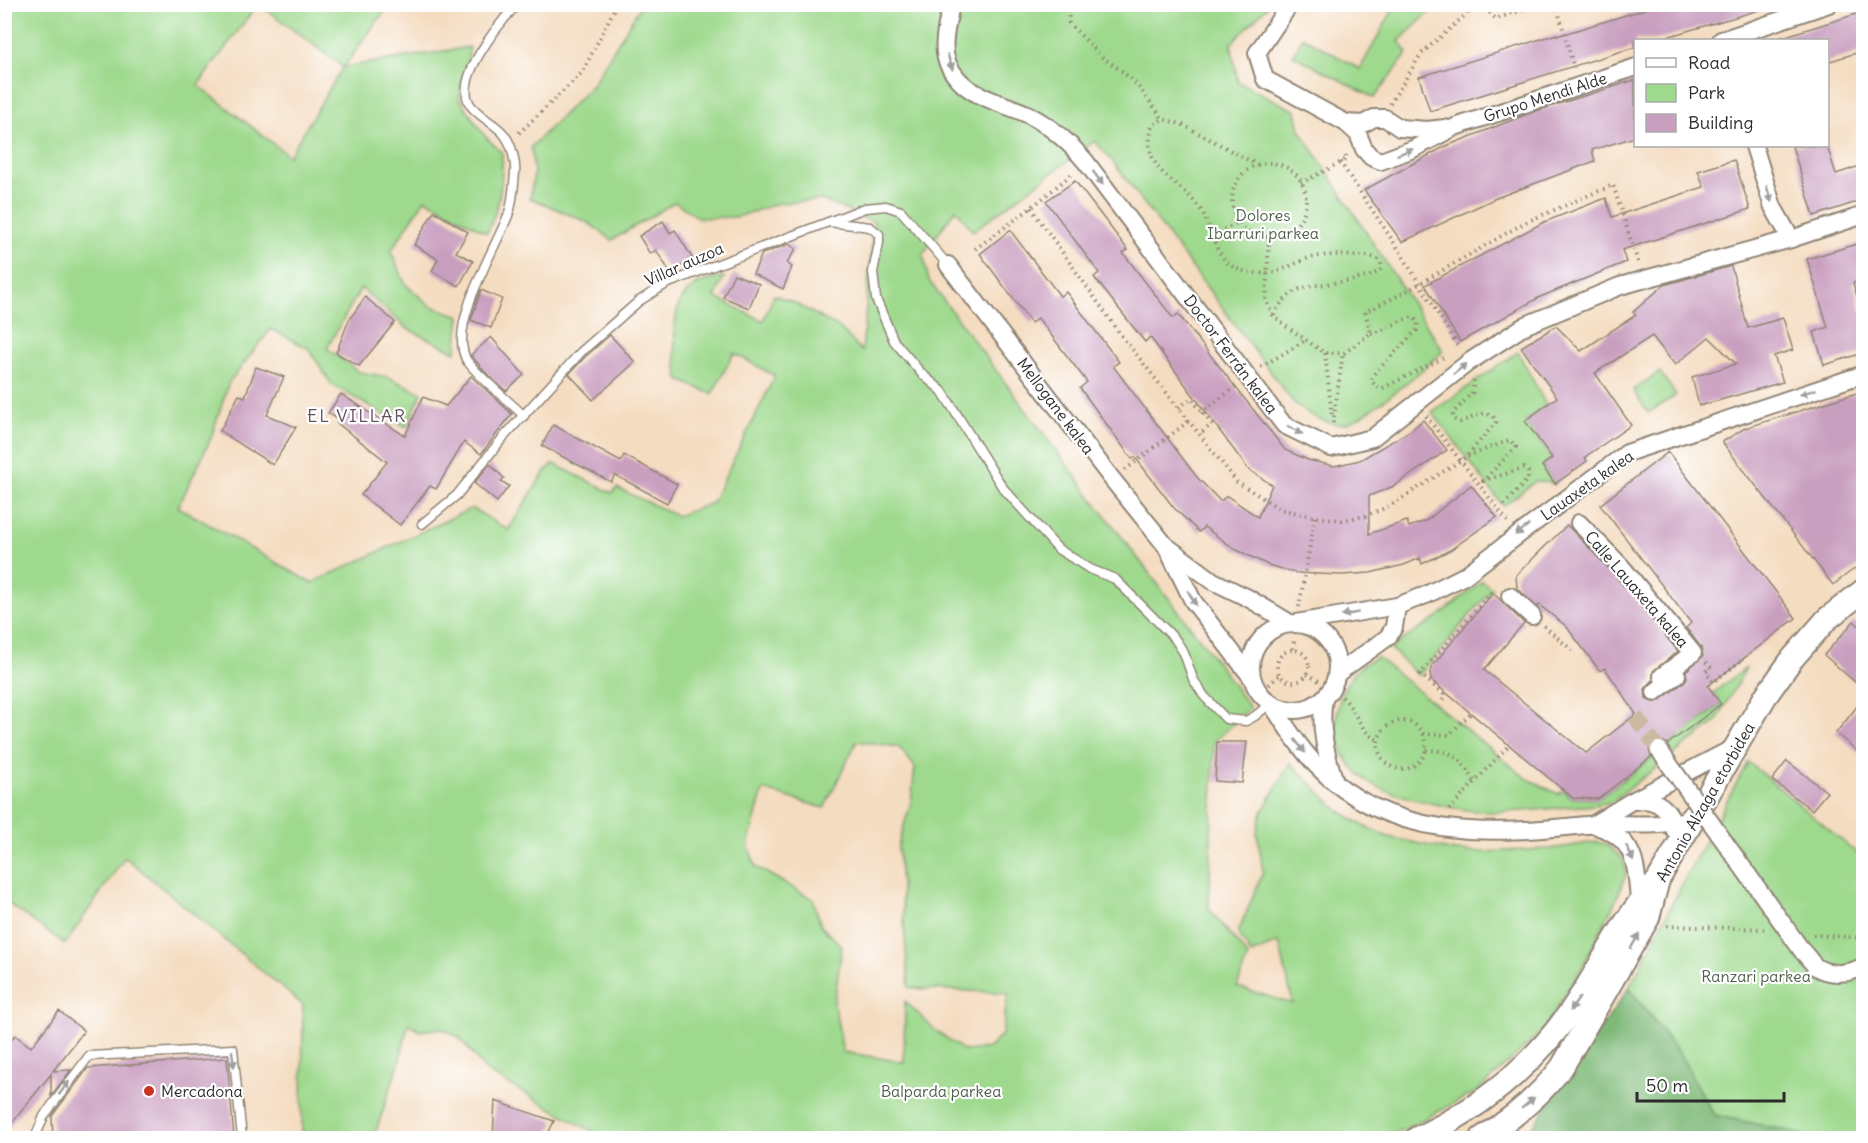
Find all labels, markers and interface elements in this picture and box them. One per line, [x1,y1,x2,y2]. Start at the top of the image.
legend [1634,39,1829,147]
text: Road [1688,51,1731,74]
one-way arrow [945,53,955,71]
street label: Grupo Mendi Alde [1481,68,1609,126]
text: Park [1688,81,1725,104]
text: Building [1688,111,1753,134]
one-way arrow [1396,146,1414,156]
one-way arrow [1091,170,1103,185]
one-way arrow [1765,185,1774,203]
park label: Dolores Ibarruri parkea [1207,205,1319,243]
street label: Villar auzoa [641,238,727,290]
street label: Doctor Ferrán kalea [1180,291,1282,417]
street label: Mellogane kalea [1013,354,1099,458]
one-way arrow [1452,362,1468,375]
one-way arrow [1799,388,1817,398]
district label: EL VILLAR [307,404,407,427]
one-way arrow [1286,425,1303,434]
street label: Lauaxeta kalea [1537,446,1637,524]
one-way arrow [1515,524,1530,536]
street label: Calle Lauaxeta kalea [1581,527,1693,651]
one-way arrow [1187,590,1198,606]
one-way arrow [1341,610,1360,619]
street label: Antonio Alzaga etorbidea [1651,719,1759,885]
one-way arrow [1294,738,1306,753]
one-way arrow [1626,845,1635,862]
one-way arrow [1630,933,1640,950]
park label: Ranzari parkea [1701,966,1811,986]
one-way arrow [1569,996,1581,1012]
one-way arrow [229,1050,238,1069]
scale bar [1637,1065,1784,1103]
text: 50 m [1646,1074,1688,1097]
one-way arrow [58,1081,70,1097]
place label: Mercadona [161,1081,243,1101]
park label: Balparda parkea [881,1081,1001,1101]
marker: Mercadona [142,1084,156,1098]
one-way arrow [1520,1097,1535,1110]

